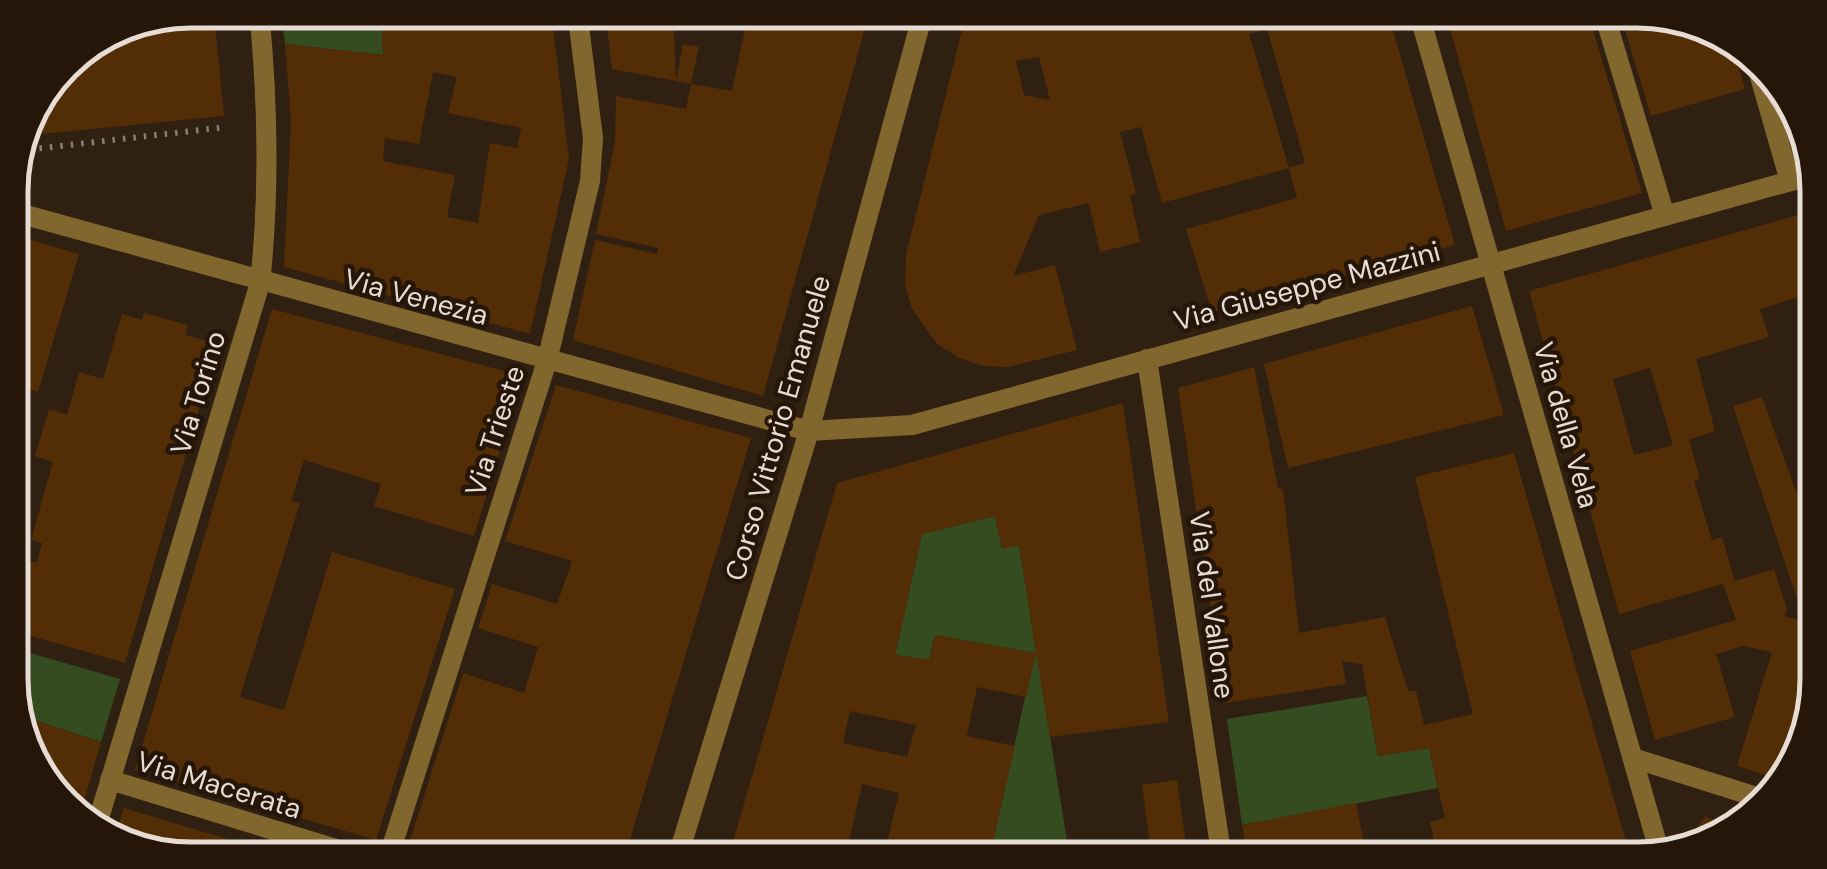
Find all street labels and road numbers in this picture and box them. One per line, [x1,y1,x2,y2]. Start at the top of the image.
street label: Via Giuseppe Mazzini [1170,233,1444,339]
street label: Via Venezia [340,260,492,334]
street label: Corso Vittorio Emanuele [717,271,839,585]
street label: Via Torino [162,327,234,459]
street label: Via della Vela [1525,338,1607,512]
street label: Via Trieste [457,361,533,501]
street label: Via del Vallone [1181,509,1243,701]
street label: Via Macerata [132,742,306,828]

